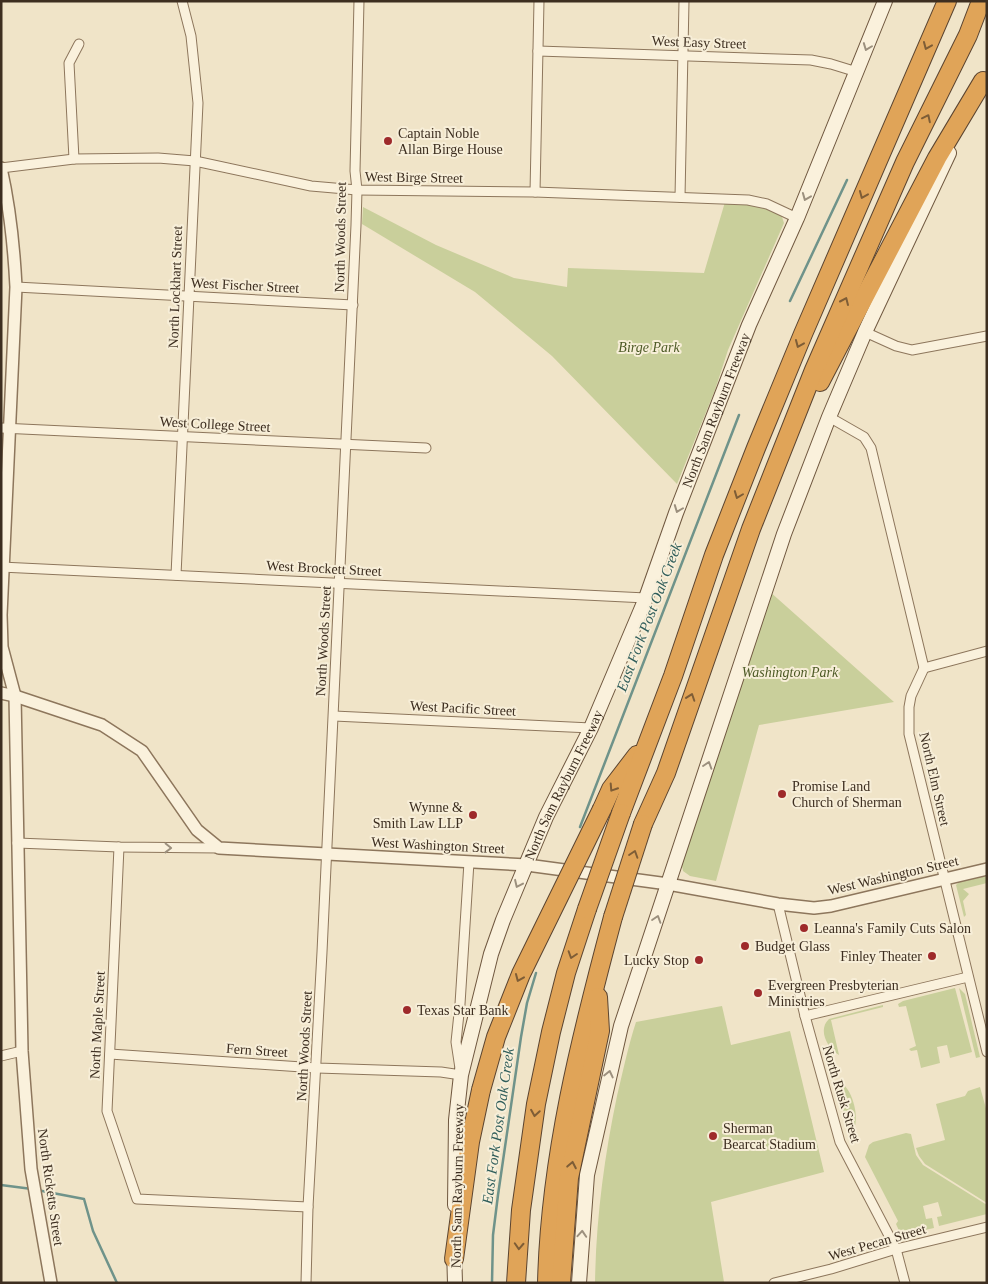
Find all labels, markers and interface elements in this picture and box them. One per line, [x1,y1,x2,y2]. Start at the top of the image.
street label: West Easy Street [651,33,747,52]
one-way arrow [923,41,934,50]
one-way arrow [863,42,873,50]
one-way arrow [921,115,931,124]
place label: Captain Noble Allan Birge House [398,126,503,157]
marker: Captain Noble Allan Birge House [382,135,394,147]
street label: West Birge Street [365,169,463,186]
street label: North Woods Street [332,181,349,292]
one-way arrow [859,190,870,199]
one-way arrow [801,192,812,201]
street label: North Lockhart Street [166,225,185,349]
street label: West Fischer Street [190,275,300,296]
one-way arrow [838,297,849,306]
street label: North Sam Rayburn Freeway [680,331,753,490]
park label: Birge Park [618,340,680,355]
one-way arrow [795,340,805,348]
street label: West College Street [159,414,271,435]
one-way arrow [734,490,744,499]
one-way arrow [674,504,684,513]
water label: East Fork Post Oak Creek [613,540,685,694]
street label: West Brockett Street [266,558,382,579]
street label: North Woods Street [313,585,334,697]
park label: Washington Park [742,665,839,680]
one-way arrow [686,693,696,702]
street label: West Pacific Street [410,698,516,719]
street label: North Sam Rayburn Freeway [522,708,606,862]
street label: North Elm Street [916,731,953,828]
one-way arrow [702,761,712,769]
place label: Promise Land Church of Sherman [792,779,902,810]
one-way arrow [609,782,619,791]
marker: Promise Land Church of Sherman [776,788,788,800]
place label: Wynne & Smith Law LLP [373,800,463,831]
marker: Wynne & Smith Law LLP [467,809,479,821]
street label: West Washington Street [371,835,505,856]
one-way arrow [164,843,172,853]
one-way arrow [628,850,638,859]
street label: West Washington Street [826,853,960,898]
one-way arrow [514,879,524,888]
one-way arrow [651,915,661,924]
place label: Leanna's Family Cuts Salon [814,921,971,936]
marker: Leanna's Family Cuts Salon [798,922,810,934]
place label: Budget Glass [755,939,830,954]
marker: Budget Glass [739,940,751,952]
place label: Finley Theater [840,949,922,964]
one-way arrow [567,950,577,959]
marker: Finley Theater [926,950,938,962]
place label: Lucky Stop [624,953,689,968]
marker: Lucky Stop [693,954,705,966]
street label: North Maple Street [87,971,108,1079]
one-way arrow [515,973,525,982]
place label: Evergreen Presbyterian Ministries [768,978,899,1009]
marker: Evergreen Presbyterian Ministries [752,987,764,999]
street label: North Woods Street [294,990,315,1102]
place label: Texas Star Bank [417,1003,509,1018]
marker: Texas Star Bank [401,1004,413,1016]
street label: Fern Street [226,1041,288,1060]
street label: North Rusk Street [820,1044,864,1145]
water label: East Fork Post Oak Creek [479,1046,517,1206]
one-way arrow [604,1071,614,1079]
street label: North Sam Rayburn Freeway [449,1104,466,1268]
one-way arrow [530,1109,540,1118]
place label: Sherman Bearcat Stadium [723,1121,816,1152]
street label: North Ricketts Street [35,1127,66,1247]
marker: Sherman Bearcat Stadium [707,1130,719,1142]
one-way arrow [566,1160,577,1169]
street label: West Pecan Street [827,1221,928,1264]
one-way arrow [576,1230,587,1238]
one-way arrow [513,1243,524,1251]

